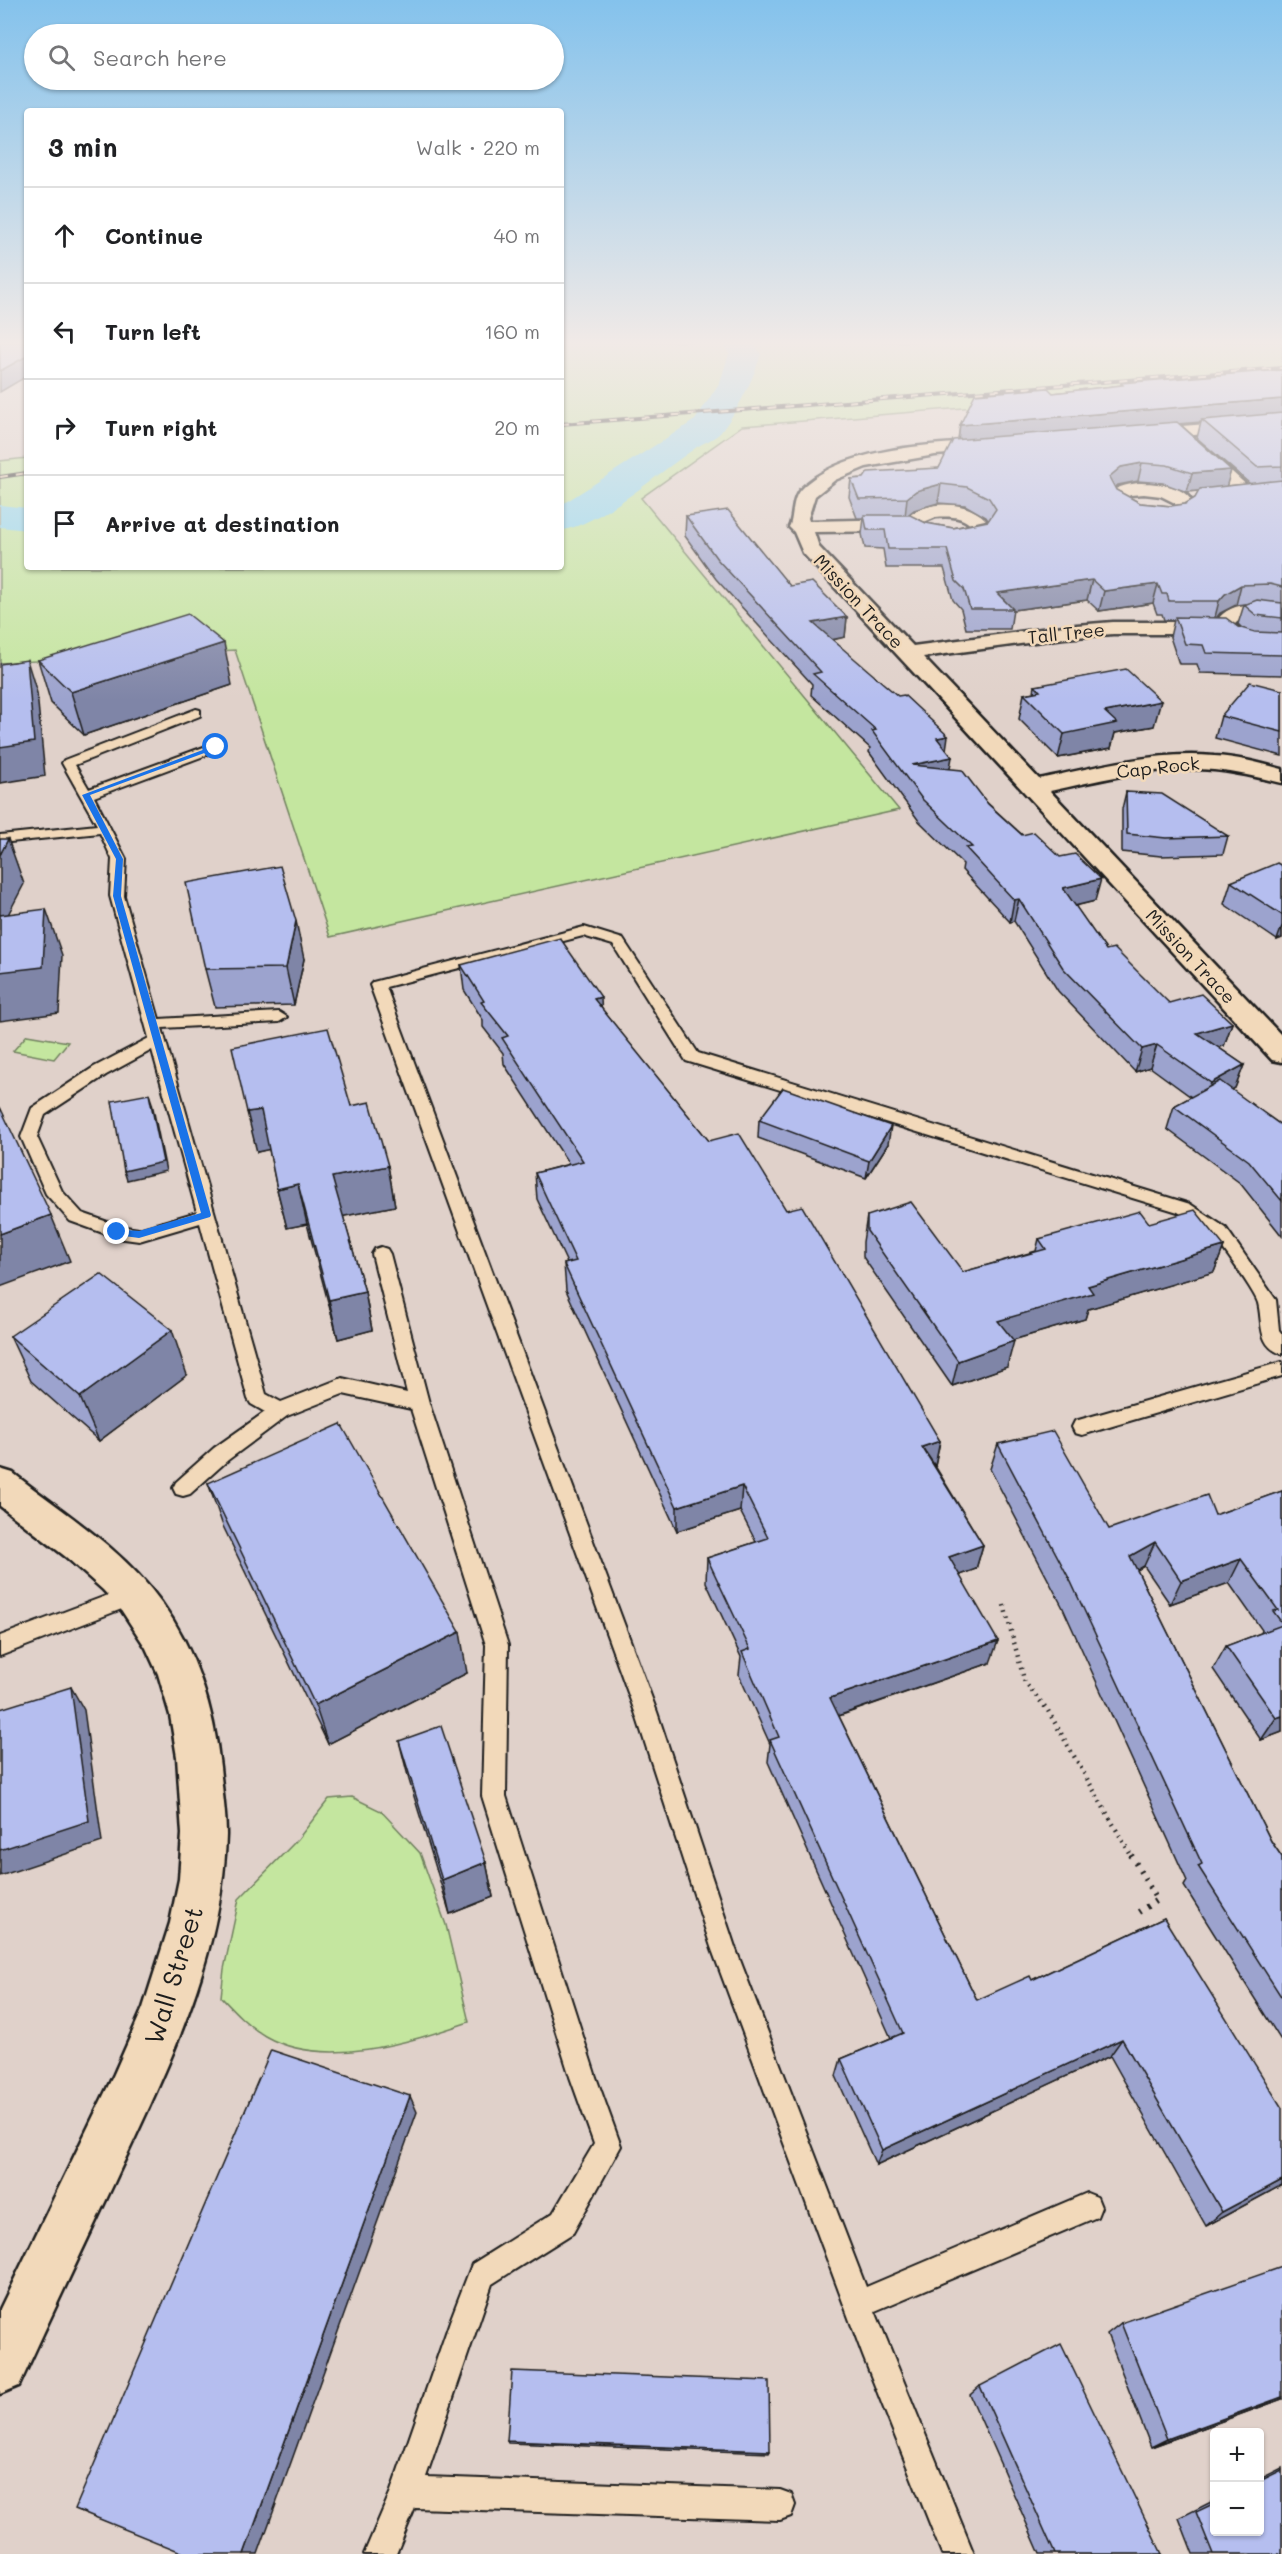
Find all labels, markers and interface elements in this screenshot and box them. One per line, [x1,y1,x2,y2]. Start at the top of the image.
search box [24,24,564,90]
icon: search [45,41,78,74]
text: Search here [93,43,227,72]
text: 3 min [48,130,117,164]
text: Walk · 220 m [416,134,540,160]
icon: ahead [48,219,81,252]
text: Continue [105,221,203,250]
text: 40 m [494,222,540,248]
icon: left [48,315,81,348]
text: Turn left [105,317,201,346]
text: 160 m [484,318,540,344]
icon: right [48,411,81,444]
text: Turn right [105,413,217,442]
text: 20 m [494,414,540,440]
icon: arrive [48,507,81,540]
text: Arrive at destination [105,509,340,538]
street label: Mission Trace [809,548,909,654]
street label: Tall Tree [1026,617,1106,649]
route start [202,733,228,759]
street label: Cap Rock [1115,751,1201,783]
street label: Mission Trace [1141,903,1241,1009]
route end [103,1218,129,1244]
street label: Wall Street [136,1902,210,2048]
map controls [1210,2428,1264,2536]
button: + [1210,2428,1264,2482]
button: − [1210,2482,1264,2536]

